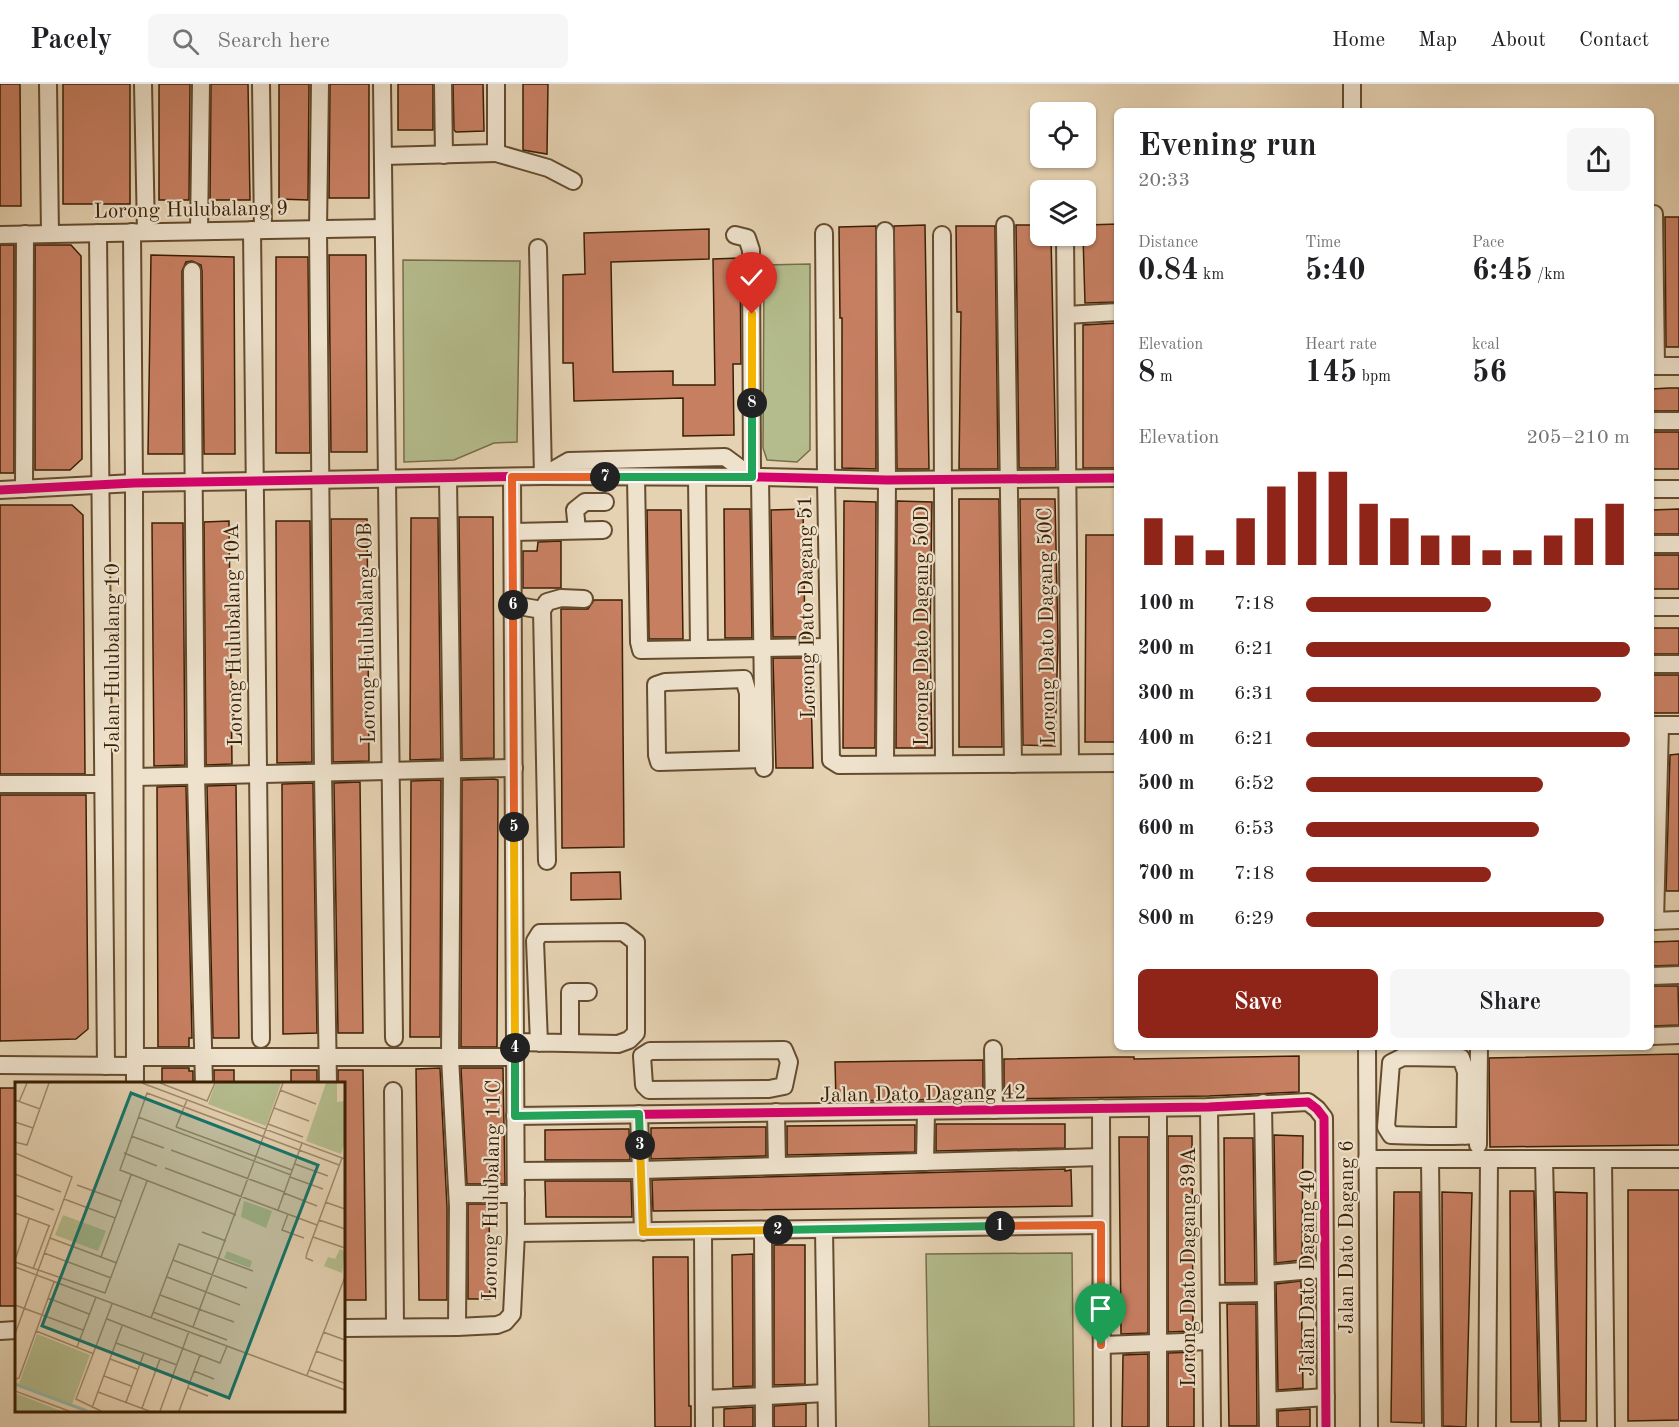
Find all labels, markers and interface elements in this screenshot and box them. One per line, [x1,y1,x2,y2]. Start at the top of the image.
search box [148,14,568,68]
icon: search [169,25,202,58]
text: Pacely [30,27,112,55]
text: Search here [217,30,330,52]
text: Home [1332,30,1385,51]
text: Map [1418,30,1457,51]
text: About [1490,30,1546,51]
text: Contact [1579,30,1649,51]
map controls [1030,102,1096,246]
button: locate [1030,102,1096,168]
button: share [1567,128,1630,191]
text: Evening run [1138,130,1317,163]
text: 20:33 [1138,171,1190,191]
button: layers [1030,180,1096,246]
street label: Lorong Hulubalang 9 [94,198,289,223]
text: Distance [1138,235,1198,251]
text: Time [1305,235,1341,251]
text: Pace [1472,235,1504,251]
pin [726,252,777,314]
text: 0.84 [1138,256,1199,286]
text: 5:40 [1305,256,1366,286]
text: 6:45 [1472,256,1533,286]
icon: check [735,261,768,294]
text: km [1199,267,1224,283]
text: /km [1533,267,1565,283]
text: Elevation [1138,337,1203,353]
text: Heart rate [1305,337,1377,353]
text: kcal [1472,337,1500,353]
text: 8 [1138,358,1155,388]
text: 145 [1305,358,1357,388]
text: 56 [1472,358,1507,388]
text: m [1155,369,1173,385]
text: bpm [1357,369,1391,385]
pin: 8 [737,388,767,418]
text: 8 [747,395,757,411]
text: Elevation [1138,428,1219,448]
text: 205–210 m [1527,428,1630,448]
pin: 7 [590,462,620,492]
text: 7 [600,469,610,485]
street label: Lorong Dato Dagang 51 [795,495,820,719]
street label: Lorong Dato Dagang 50D [912,506,933,746]
street label: Lorong Dato Dagang 50C [1035,507,1060,745]
street label: Lorong Hulubalang 10B [355,522,380,744]
street label: Lorong Hulubalang 10A [222,523,247,747]
street label: Jalan Hulubalang 10 [103,563,124,753]
pin: 6 [498,590,528,620]
text: 100 m [1138,594,1194,614]
text: 7:18 [1234,594,1274,614]
text: 6 [508,597,518,613]
text: 200 m [1138,639,1194,659]
text: 6:21 [1234,639,1274,659]
text: 300 m [1138,684,1194,704]
text: 6:31 [1234,684,1274,704]
text: 400 m [1138,729,1194,749]
text: 6:21 [1234,729,1274,749]
text: 500 m [1138,774,1194,794]
text: 6:52 [1234,774,1274,794]
pin: 5 [499,812,529,842]
text: 5 [509,819,519,835]
text: 600 m [1138,819,1194,839]
text: 6:53 [1234,819,1274,839]
text: 700 m [1138,864,1194,884]
text: 7:18 [1234,864,1274,884]
text: 800 m [1138,909,1194,929]
text: 6:29 [1234,909,1274,929]
button: Save [1138,969,1378,1038]
button: Share [1390,969,1630,1038]
pin: 4 [500,1033,530,1063]
text: 4 [510,1040,520,1056]
street label: Lorong Hulubalang 11C [480,1079,505,1301]
inset map [15,1082,345,1412]
street label: Jalan Dato Dagang 42 [819,1082,1027,1107]
pin: 3 [625,1130,655,1160]
text: 3 [635,1137,645,1153]
street label: Jalan Dato Dagang 6 [1337,1140,1358,1334]
street label: Lorong Dato Dagang 39A [1179,1147,1200,1387]
street label: Jalan Dato Dagang 40 [1298,1170,1319,1376]
pin: 1 [985,1211,1015,1241]
pin: 2 [763,1215,793,1245]
text: 1 [995,1218,1005,1234]
text: 2 [773,1222,783,1238]
pin [1075,1283,1126,1345]
icon: arrive [1084,1292,1117,1325]

